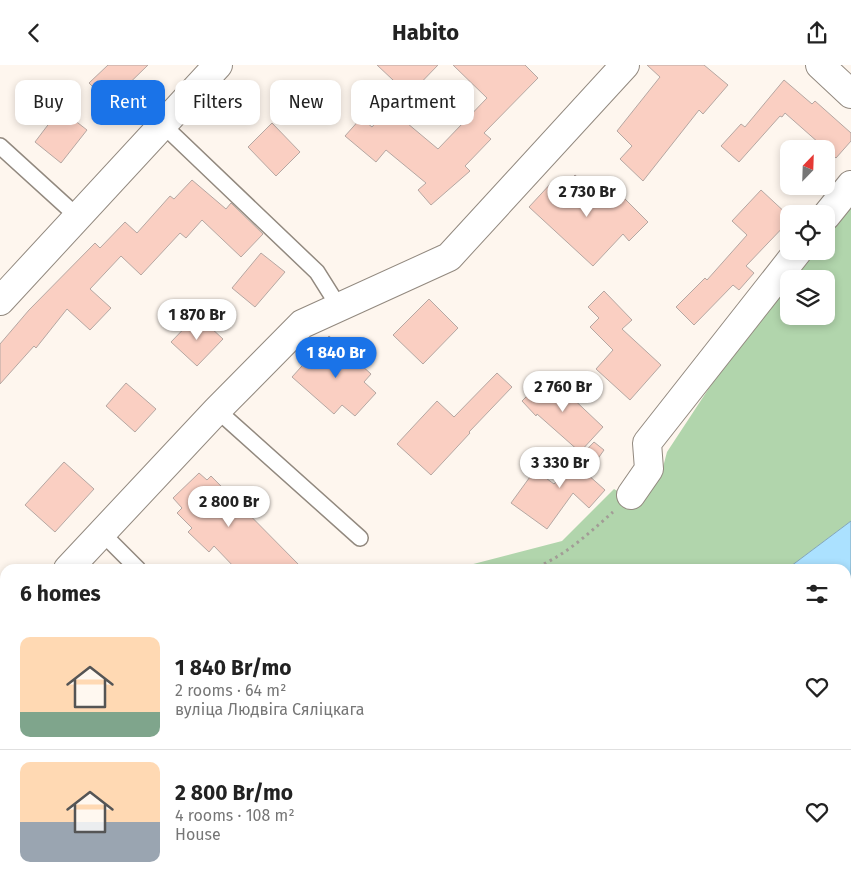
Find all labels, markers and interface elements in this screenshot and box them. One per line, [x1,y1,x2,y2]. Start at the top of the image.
icon: back [20,19,48,47]
text: Habito [392,19,459,46]
icon: share [803,19,831,47]
chip: Buy [15,80,81,125]
chip: Rent [91,80,165,125]
chip: Filters [175,80,260,125]
chip: New [270,80,341,125]
chip: Apartment [351,80,474,125]
north arrow [780,140,835,195]
map controls [780,140,835,325]
pin: 2 730 Br [535,175,639,218]
text: 2 730 Br [558,182,616,201]
button: locate [780,205,835,260]
button: layers [780,270,835,325]
pin: 1 870 Br [145,299,249,341]
text: 1 870 Br [168,305,226,324]
pin: 1 840 Br [284,337,388,379]
text: 1 840 Br [307,343,366,362]
pin: 2 760 Br [511,371,615,413]
text: 2 760 Br [534,377,592,396]
pin: 3 330 Br [508,447,612,489]
text: 3 330 Br [531,453,589,472]
pin: 2 800 Br [177,485,281,528]
text: 2 800 Br [199,492,259,511]
icon: filters [803,580,831,608]
text: 6 homes [20,581,101,607]
text: 1 840 Br/mo [175,655,291,681]
icon: home [60,657,120,717]
icon: heart [803,673,831,701]
text: 2 rooms · 64 m² [175,681,286,700]
text: вуліца Людвіга Сяліцкага [175,700,364,719]
text: 2 800 Br/mo [175,780,293,806]
icon: home [60,782,120,842]
icon: heart [803,798,831,826]
text: 4 rooms · 108 m² [175,806,295,825]
text: House [175,825,221,844]

